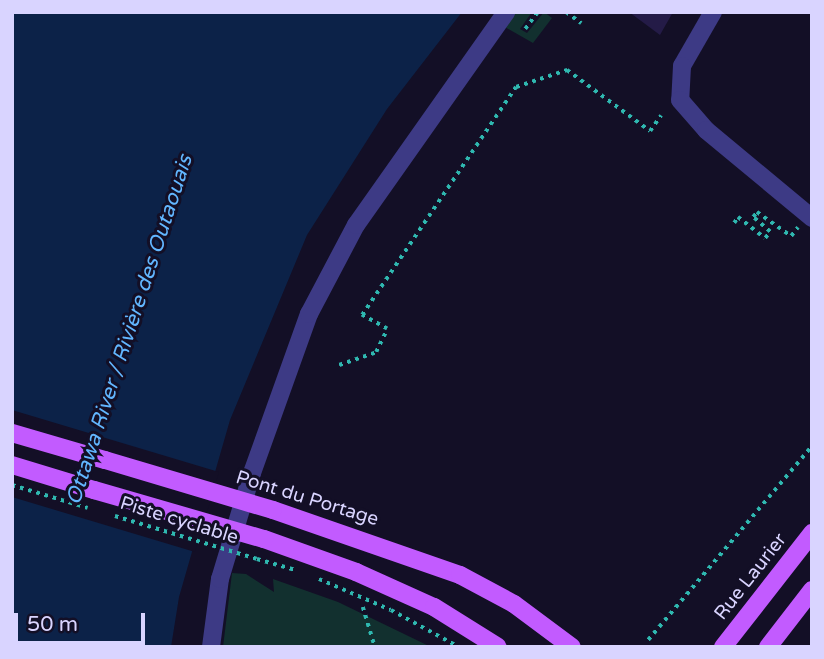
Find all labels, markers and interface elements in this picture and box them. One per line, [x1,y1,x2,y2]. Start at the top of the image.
water label: Ottawa River / Rivière des Outaouais [61,152,199,508]
street label: Pont du Portage [233,466,381,532]
street label: Piste cyclable [117,492,241,550]
street label: Rue Laurier [710,529,792,625]
scale bar [18,600,149,644]
text: 50 m [27,612,78,637]

